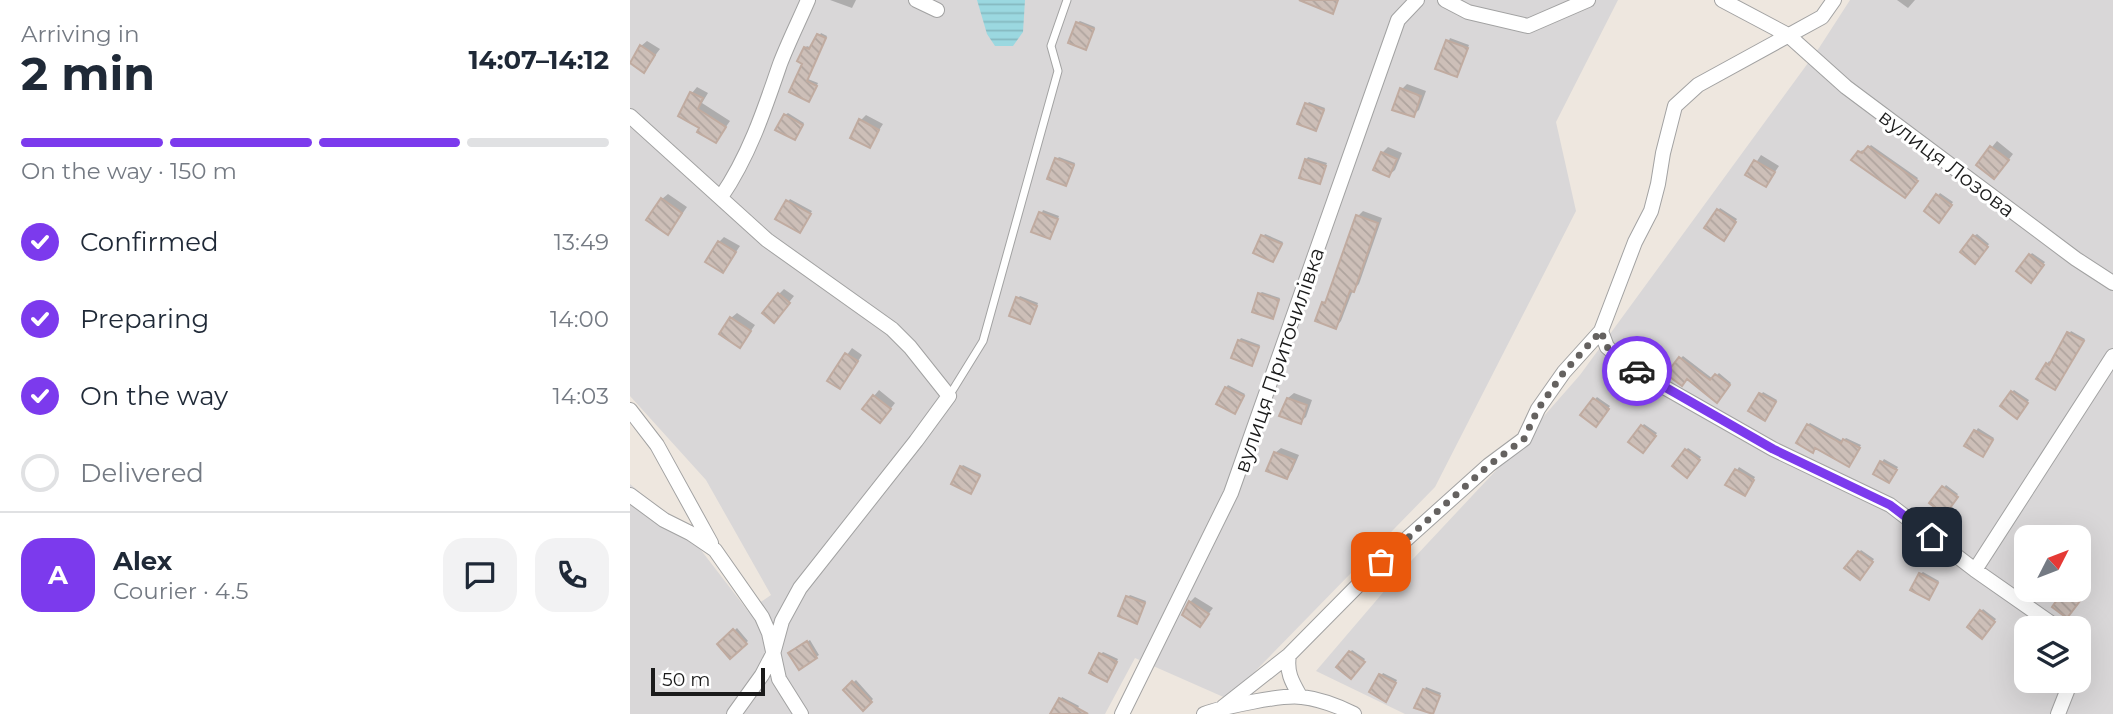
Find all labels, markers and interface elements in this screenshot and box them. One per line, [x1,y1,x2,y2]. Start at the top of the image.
text: Arriving in [21,20,140,48]
text: 14:07–14:12 [468,44,609,76]
text: 2 min [21,45,155,102]
street label: вулиця Лозова [1874,104,2020,222]
text: On the way · 150 m [21,157,237,185]
icon: check [21,223,59,261]
text: Confirmed [80,226,219,258]
text: 13:49 [554,228,609,256]
street label: вулиця Приточилівка [1229,244,1329,476]
icon: check [21,300,59,338]
text: Preparing [80,303,209,335]
text: 14:00 [550,305,609,333]
courier [1602,336,1672,406]
icon: car [1618,352,1656,390]
icon: check [21,377,59,415]
text: On the way [80,380,228,412]
text: 14:03 [553,382,609,410]
text: Delivered [80,457,204,489]
pin [1902,507,1962,567]
icon: home [1913,518,1951,556]
north arrow [2014,525,2091,602]
map controls [2014,525,2091,693]
pin [1351,532,1411,592]
button: chat [443,538,517,612]
button: phone [535,538,609,612]
icon: bag [1362,543,1400,581]
text: Alex [113,545,172,577]
text: A [48,559,68,591]
text: Courier · 4.5 [113,577,248,605]
button: layers [2014,616,2091,693]
scale bar [651,665,765,697]
text: 50 m [662,668,710,691]

